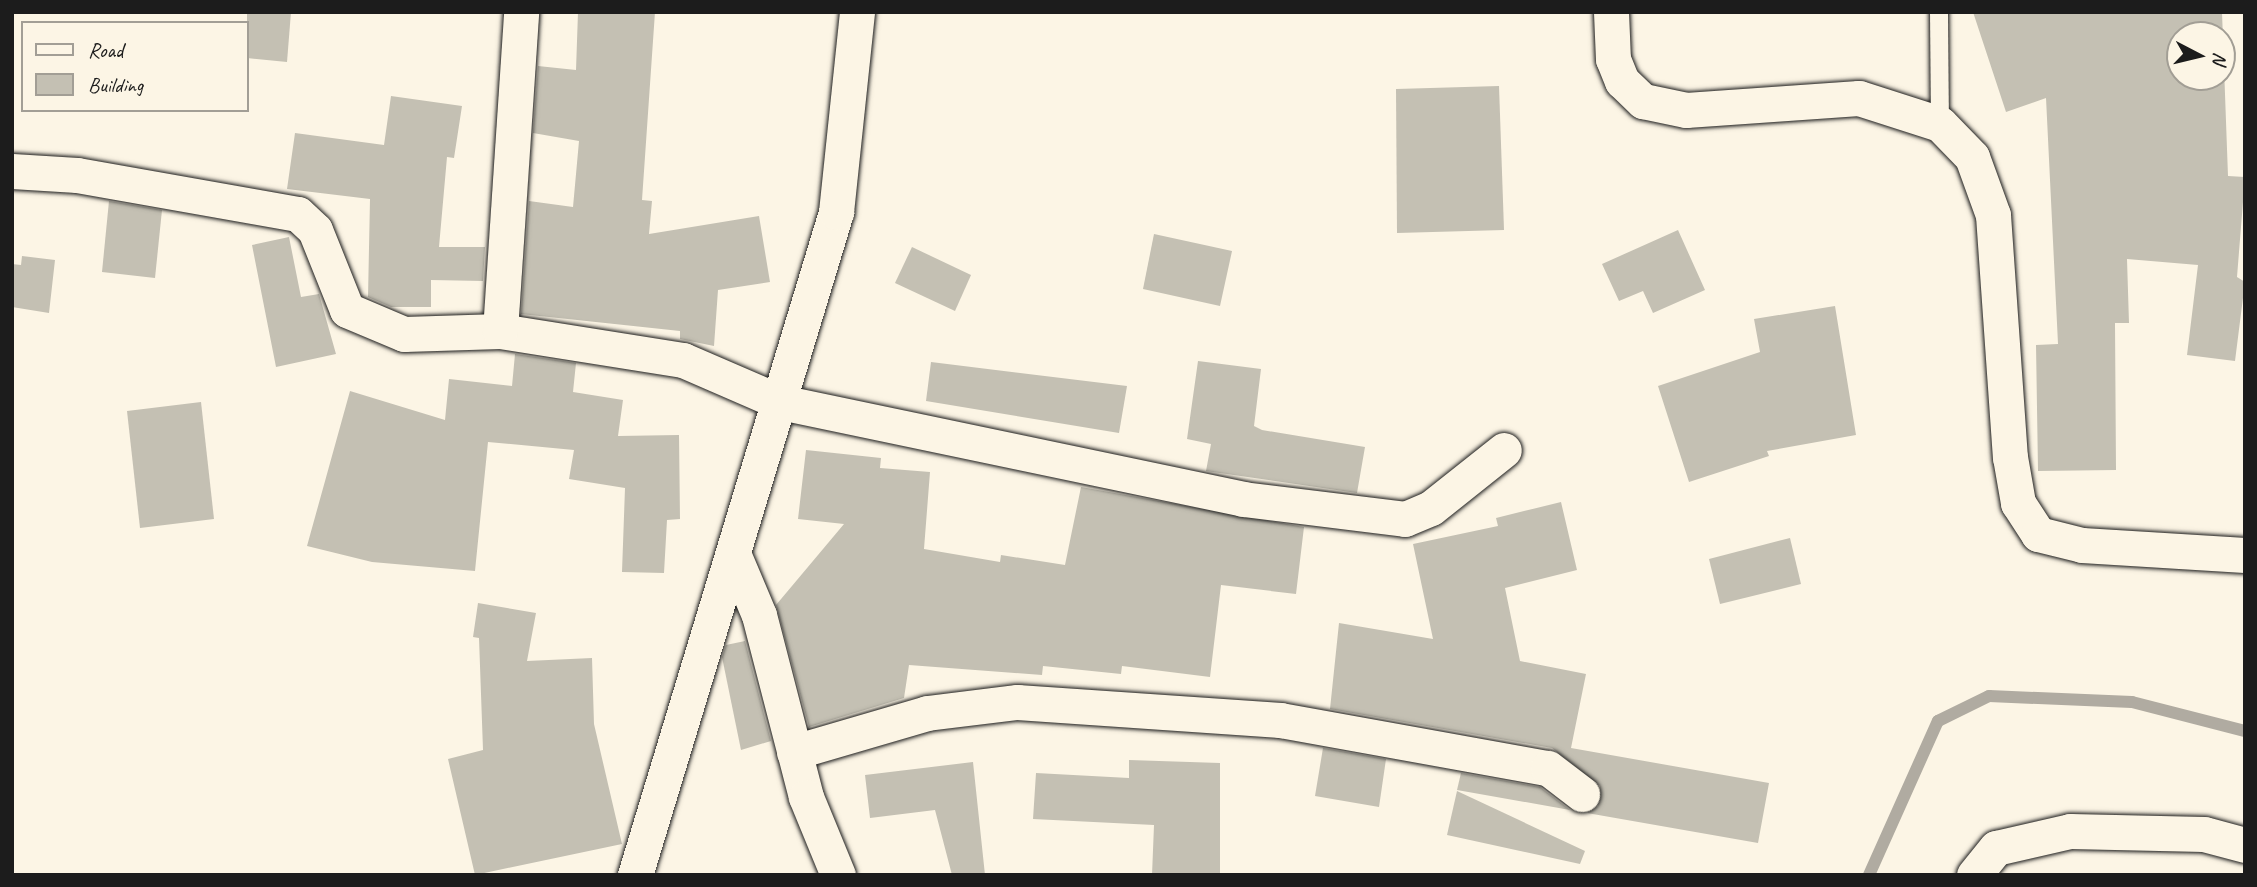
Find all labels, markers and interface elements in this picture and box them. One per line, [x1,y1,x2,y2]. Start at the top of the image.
legend [21,21,248,112]
north arrow [2166,21,2236,91]
text: Road [88,37,123,63]
text: N [2207,51,2232,66]
text: Building [88,72,143,98]

